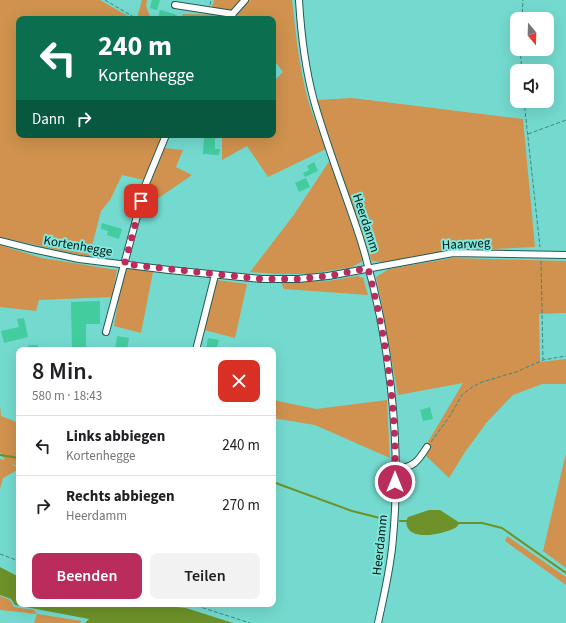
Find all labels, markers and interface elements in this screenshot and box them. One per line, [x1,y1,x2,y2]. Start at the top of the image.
north arrow [510,12,554,56]
map controls [510,12,554,108]
text: 240 m [98,26,172,66]
icon: left [32,32,84,84]
text: Kortenhegge [98,63,194,88]
button: sound [510,64,554,108]
icon: right [73,108,95,130]
text: Dann [32,109,65,130]
pin [124,184,158,218]
icon: arrive [130,190,152,212]
street label: Heerdamm [348,191,384,255]
street label: Kortenhegge [42,231,114,261]
street label: Haarweg [441,234,491,254]
text: 8 Min. [32,354,93,389]
button: close [218,360,260,402]
text: 580 m · 18:43 [32,387,102,405]
text: Links abbiegen [66,426,165,447]
icon: left [32,435,54,457]
text: 240 m [222,435,260,456]
text: Kortenhegge [66,447,136,465]
position arrow [374,461,416,503]
text: Rechts abbiegen [66,486,175,507]
icon: right [32,495,54,517]
text: 270 m [222,495,260,516]
text: Heerdamm [66,507,127,525]
street label: Heerdamm [368,514,392,576]
button: Beenden [32,553,142,599]
button: Teilen [150,553,260,599]

